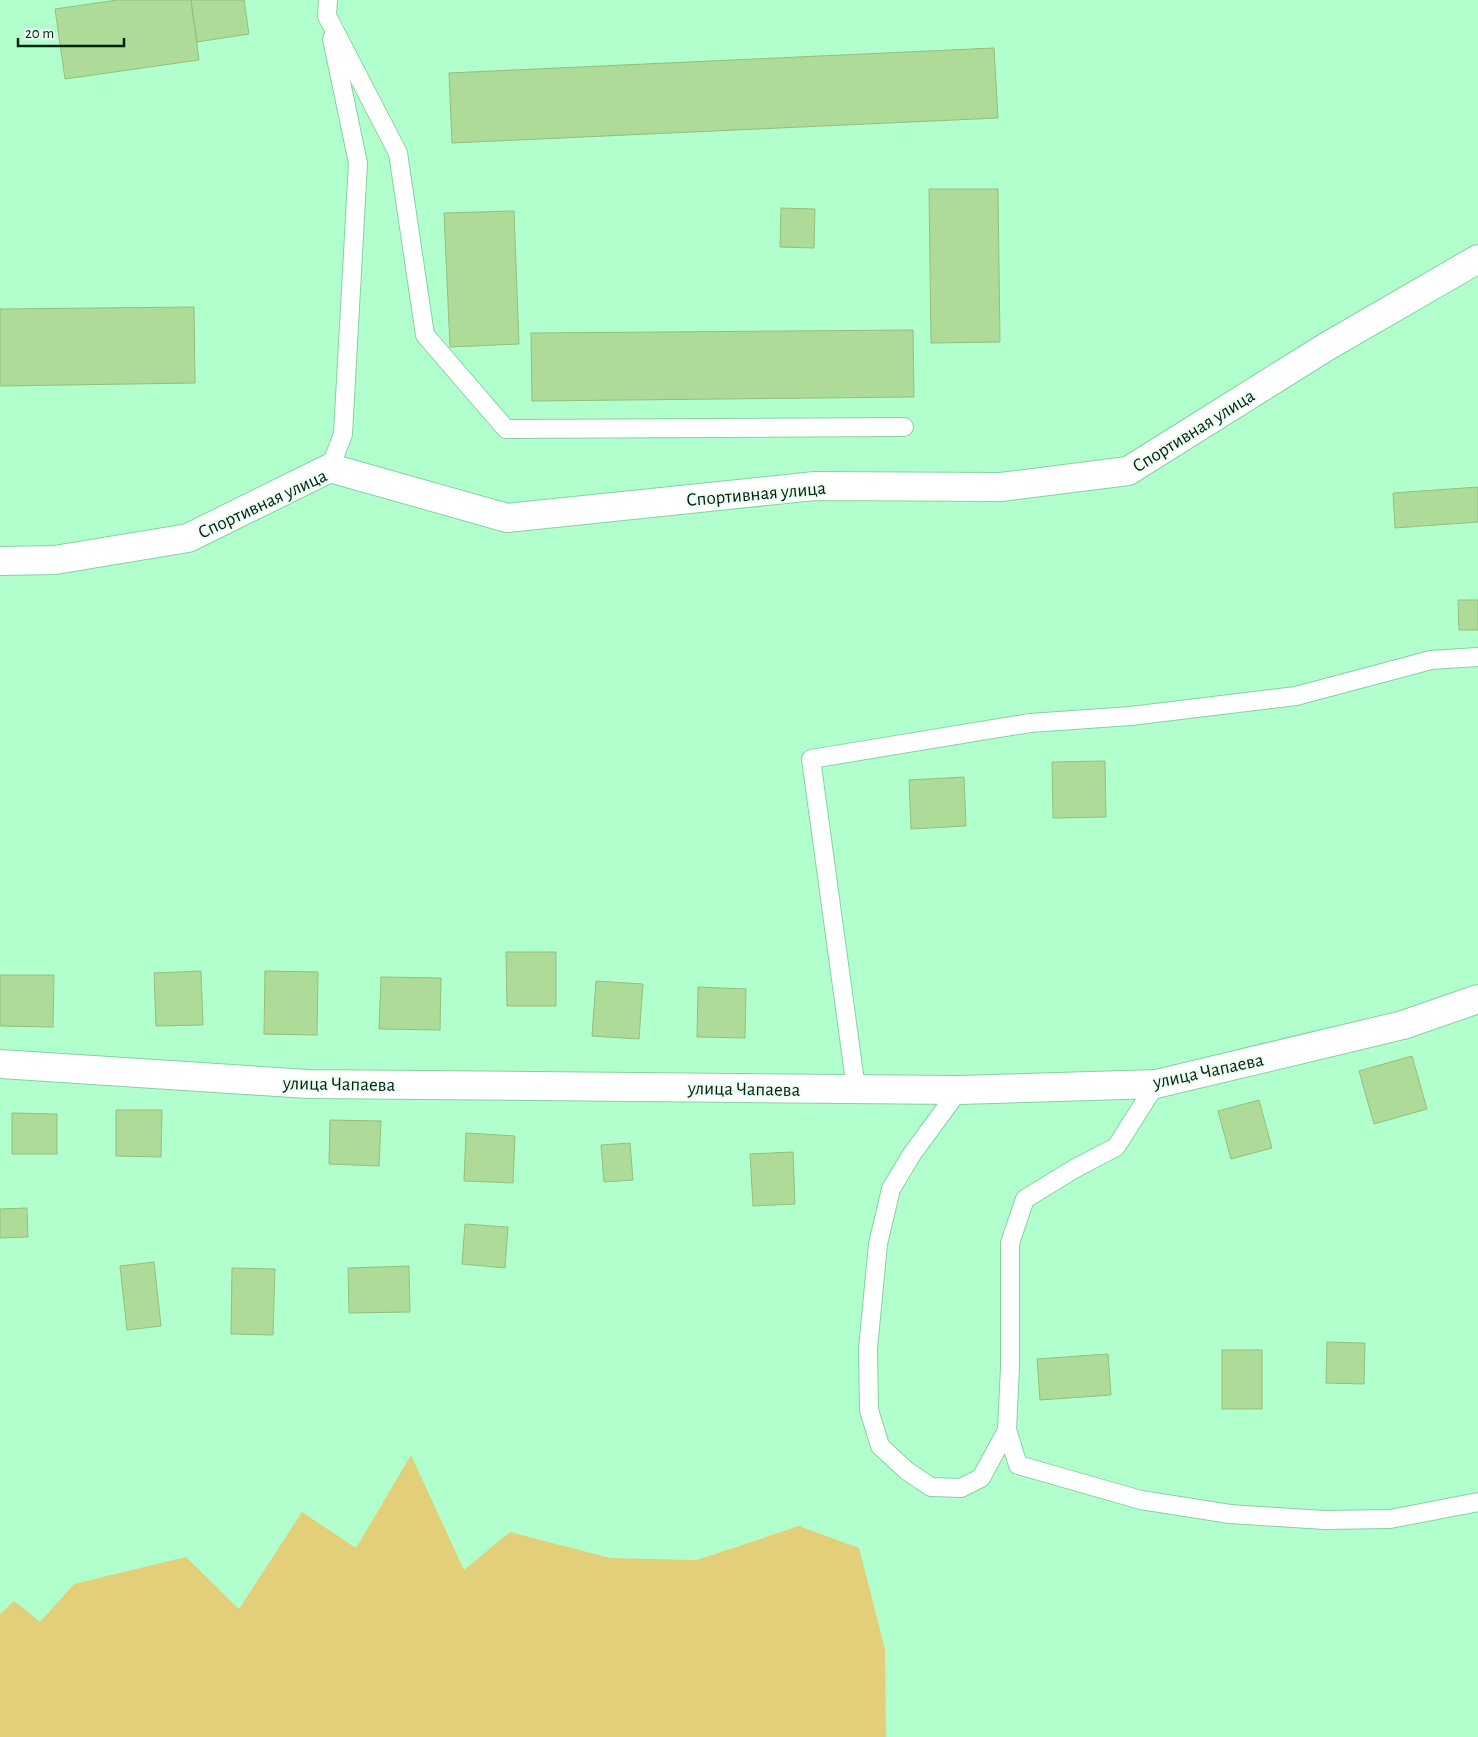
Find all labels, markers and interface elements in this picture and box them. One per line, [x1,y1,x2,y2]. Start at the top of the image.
scale bar [18,15,124,47]
text: 20 m [25,26,54,41]
street label: Спортивная улица [1129,386,1259,476]
street label: Спортивная улица [195,466,330,543]
street label: Спортивная улица [686,479,827,510]
street label: улица Чапаева [1150,1050,1266,1093]
street label: улица Чапаева [282,1074,396,1095]
street label: улица Чапаева [687,1079,801,1100]

